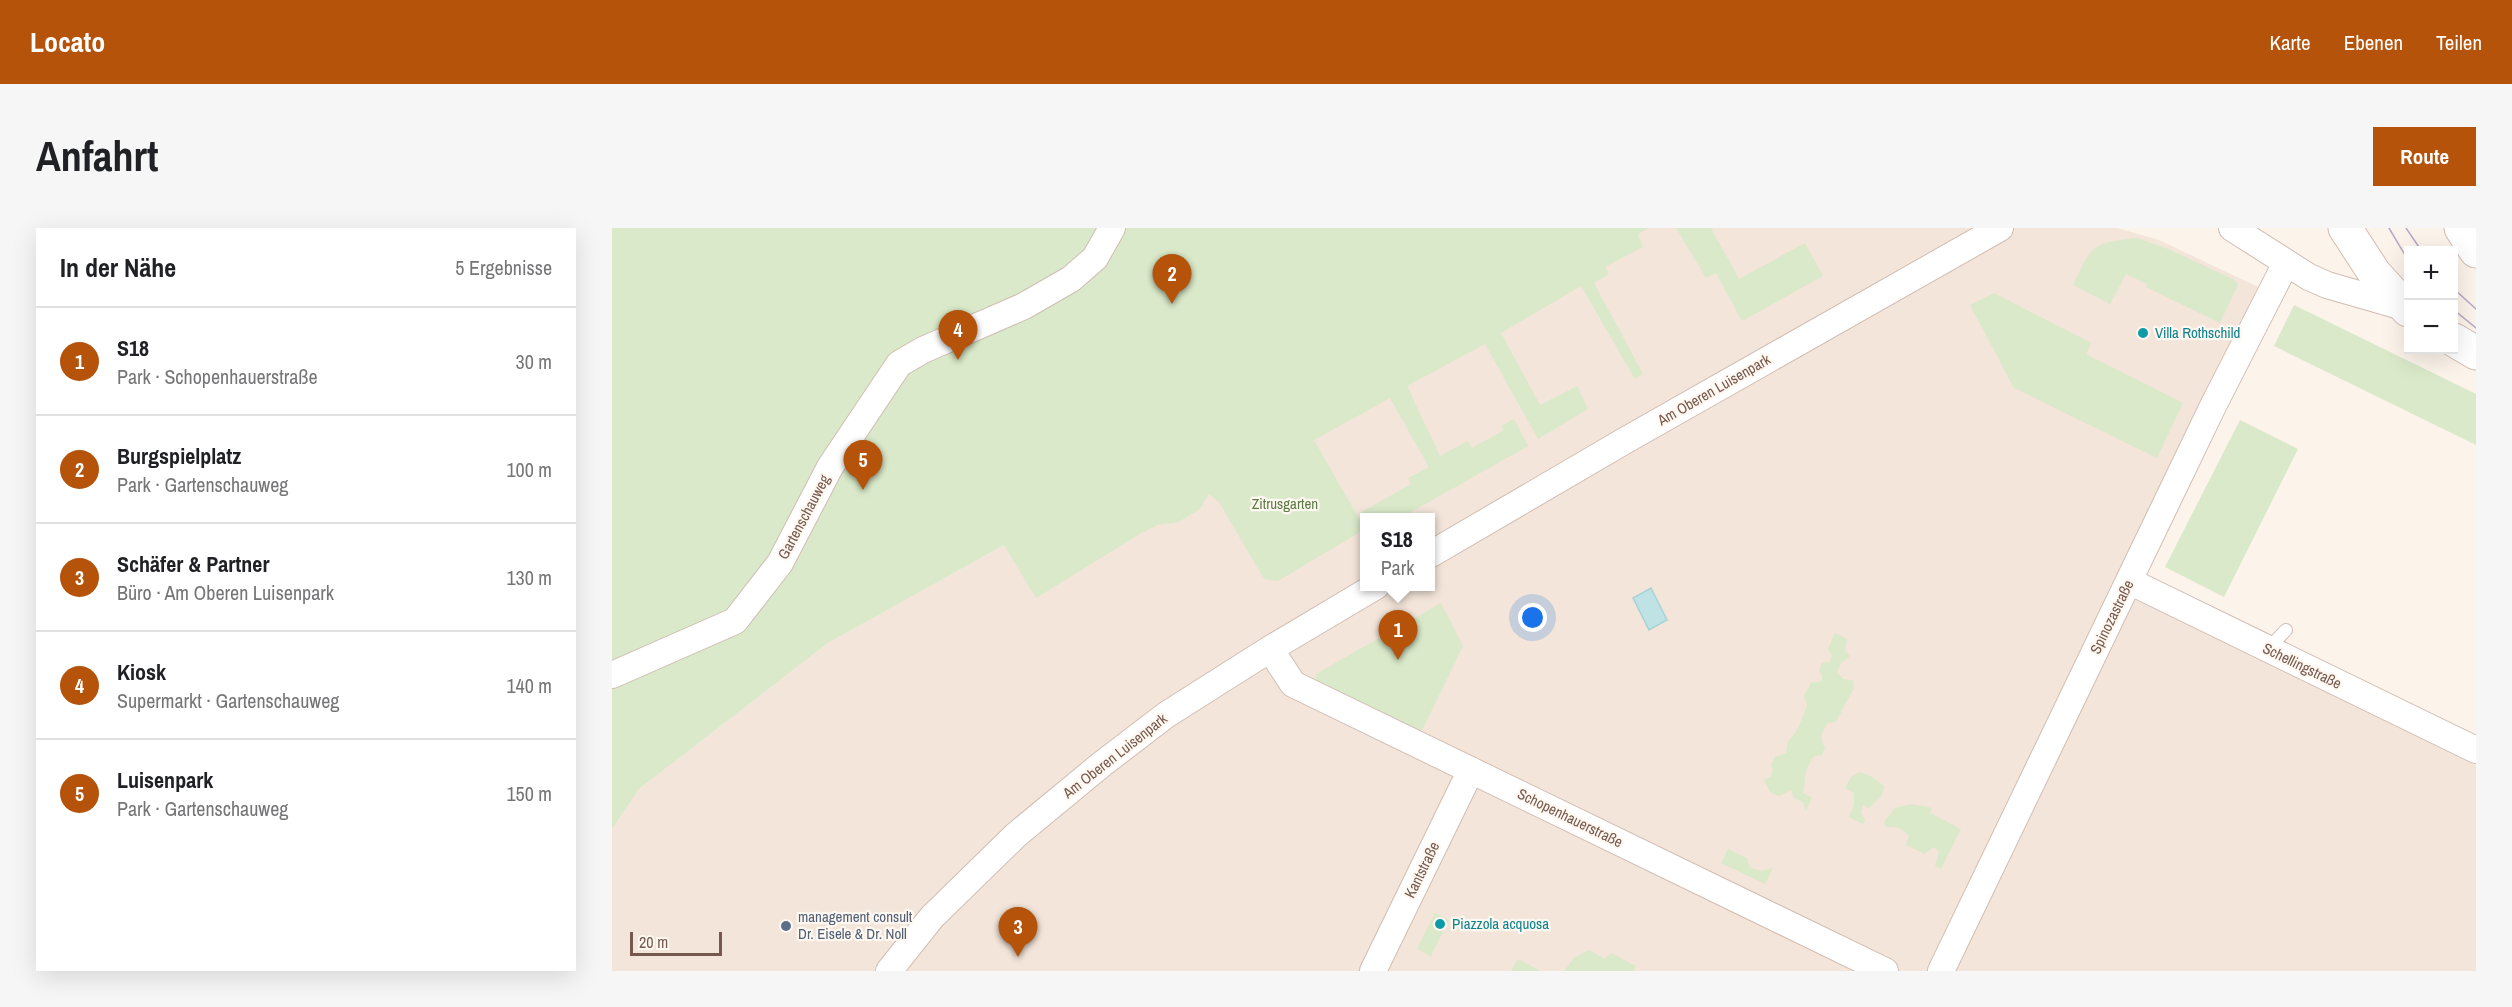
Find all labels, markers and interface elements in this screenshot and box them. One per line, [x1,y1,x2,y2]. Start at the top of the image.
text: Locato [30,23,105,61]
text: Karte [2270,28,2311,57]
text: Ebenen [2344,28,2403,57]
text: Teilen [2436,28,2482,57]
button: Route [2373,127,2476,186]
text: Anfahrt [36,128,158,184]
map controls [2404,246,2458,354]
button: + [2404,246,2458,300]
text: In der Nähe [60,250,176,285]
text: 5 Ergebnisse [455,254,552,281]
pin: 2 [1152,254,1192,304]
button: − [2404,300,2458,354]
pin: 4 [938,310,978,360]
place label: Villa Rothschild [2155,322,2240,343]
marker: Villa Rothschild [2136,326,2150,340]
text: S18 [117,333,149,363]
text: 1 [75,348,84,375]
text: 30 m [516,348,552,375]
street label: Am Oberen Luisenpark [1653,348,1775,431]
text: Park · Schopenhauerstraße [117,363,318,390]
pin: 5 [844,440,882,490]
text: Burgspielplatz [117,441,241,471]
text: 2 [75,456,84,483]
text: 100 m [506,456,552,483]
text: Park · Gartenschauweg [117,471,288,498]
street label: Gartenschauweg [772,471,835,563]
park label: Zitrusgarten [1252,493,1318,514]
popup [1360,513,1435,591]
text: S18 [1381,524,1413,554]
text: Schäfer & Partner [117,549,269,579]
text: Park [1381,554,1414,581]
text: 3 [75,564,84,591]
text: 130 m [506,564,552,591]
street label: Spinozastraße [2085,576,2139,657]
text: Büro · Am Oberen Luisenpark [117,579,334,606]
your location [1518,603,1547,632]
pin: 1 [1378,610,1418,660]
street label: Schellingstraße [2259,637,2345,694]
text: Kiosk [117,657,166,687]
text: 4 [75,672,84,699]
text: 140 m [506,672,552,699]
text: Supermarkt · Gartenschauweg [117,687,339,714]
street label: Am Oberen Luisenpark [1057,708,1172,804]
text: Luisenpark [117,765,213,795]
text: 5 [75,780,84,807]
text: 150 m [506,780,552,807]
street label: Schopenhauerstraße [1514,783,1627,852]
text: Park · Gartenschauweg [117,795,288,822]
street label: Kantstraße [1399,838,1444,901]
place label: management consult Dr. Eisele & Dr. Noll [798,906,913,944]
pin: 3 [998,908,1038,957]
place label: Piazzola acquosa [1452,913,1549,934]
marker: Piazzola acquosa [1433,917,1447,931]
marker: management consult Dr. Eisele & Dr. Noll [779,919,793,933]
scale bar [630,929,722,956]
text: 20 m [639,931,668,953]

